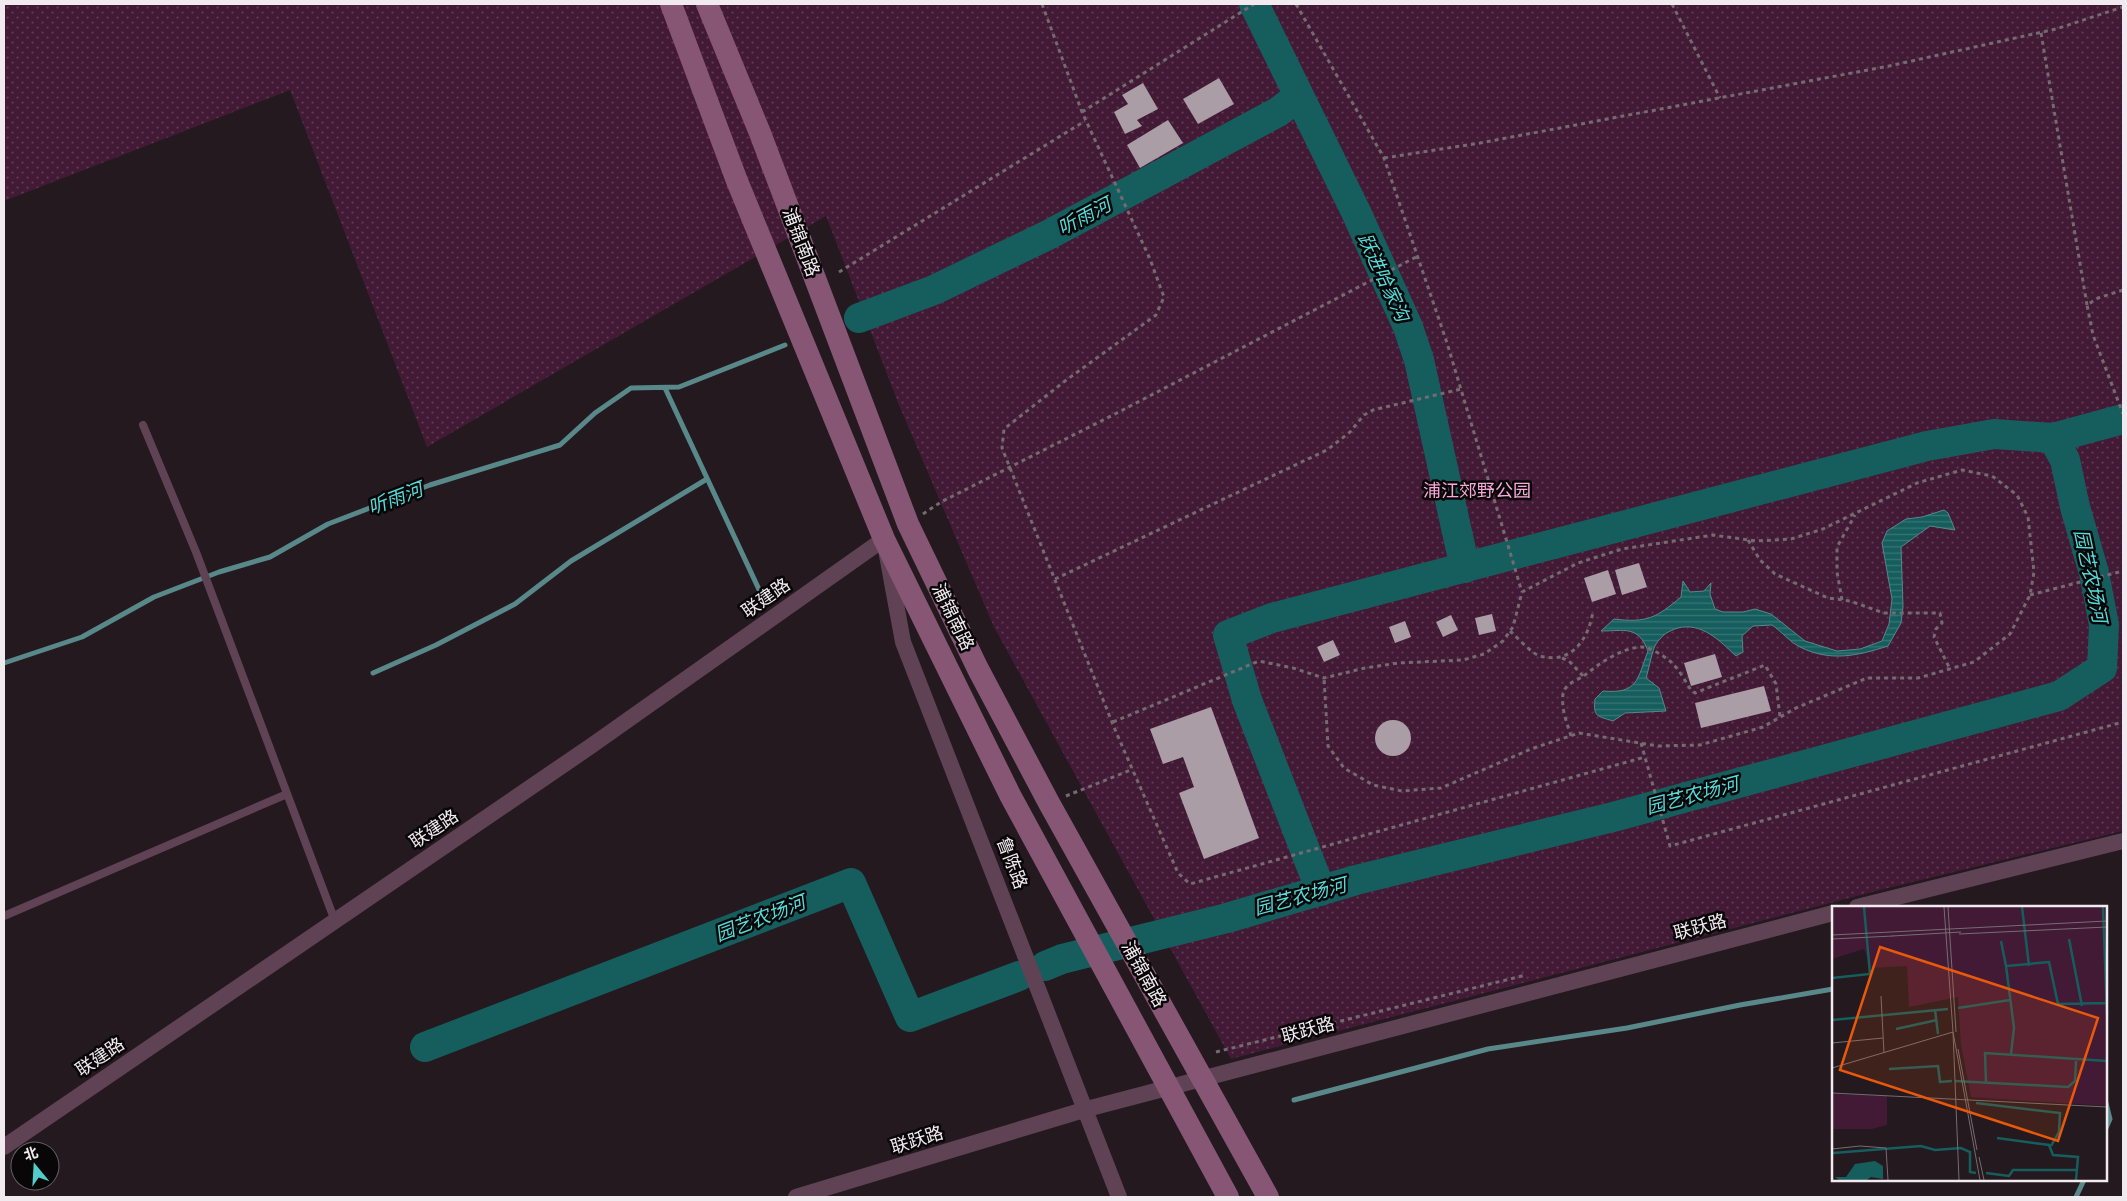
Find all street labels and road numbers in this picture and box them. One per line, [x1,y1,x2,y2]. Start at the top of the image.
street label: 浦锦南路 [776,204,826,280]
street label: 联建路 [736,572,796,624]
street label: 浦锦南路 [926,579,980,655]
street label: 联建路 [404,803,464,855]
street label: 鲁陈路 [990,833,1034,893]
street label: 联跃路 [1671,907,1729,947]
street label: 浦锦南路 [1115,936,1173,1012]
street label: 联跃路 [1279,1010,1337,1050]
street label: 联建路 [70,1031,130,1083]
street label: 联跃路 [887,1120,947,1160]

